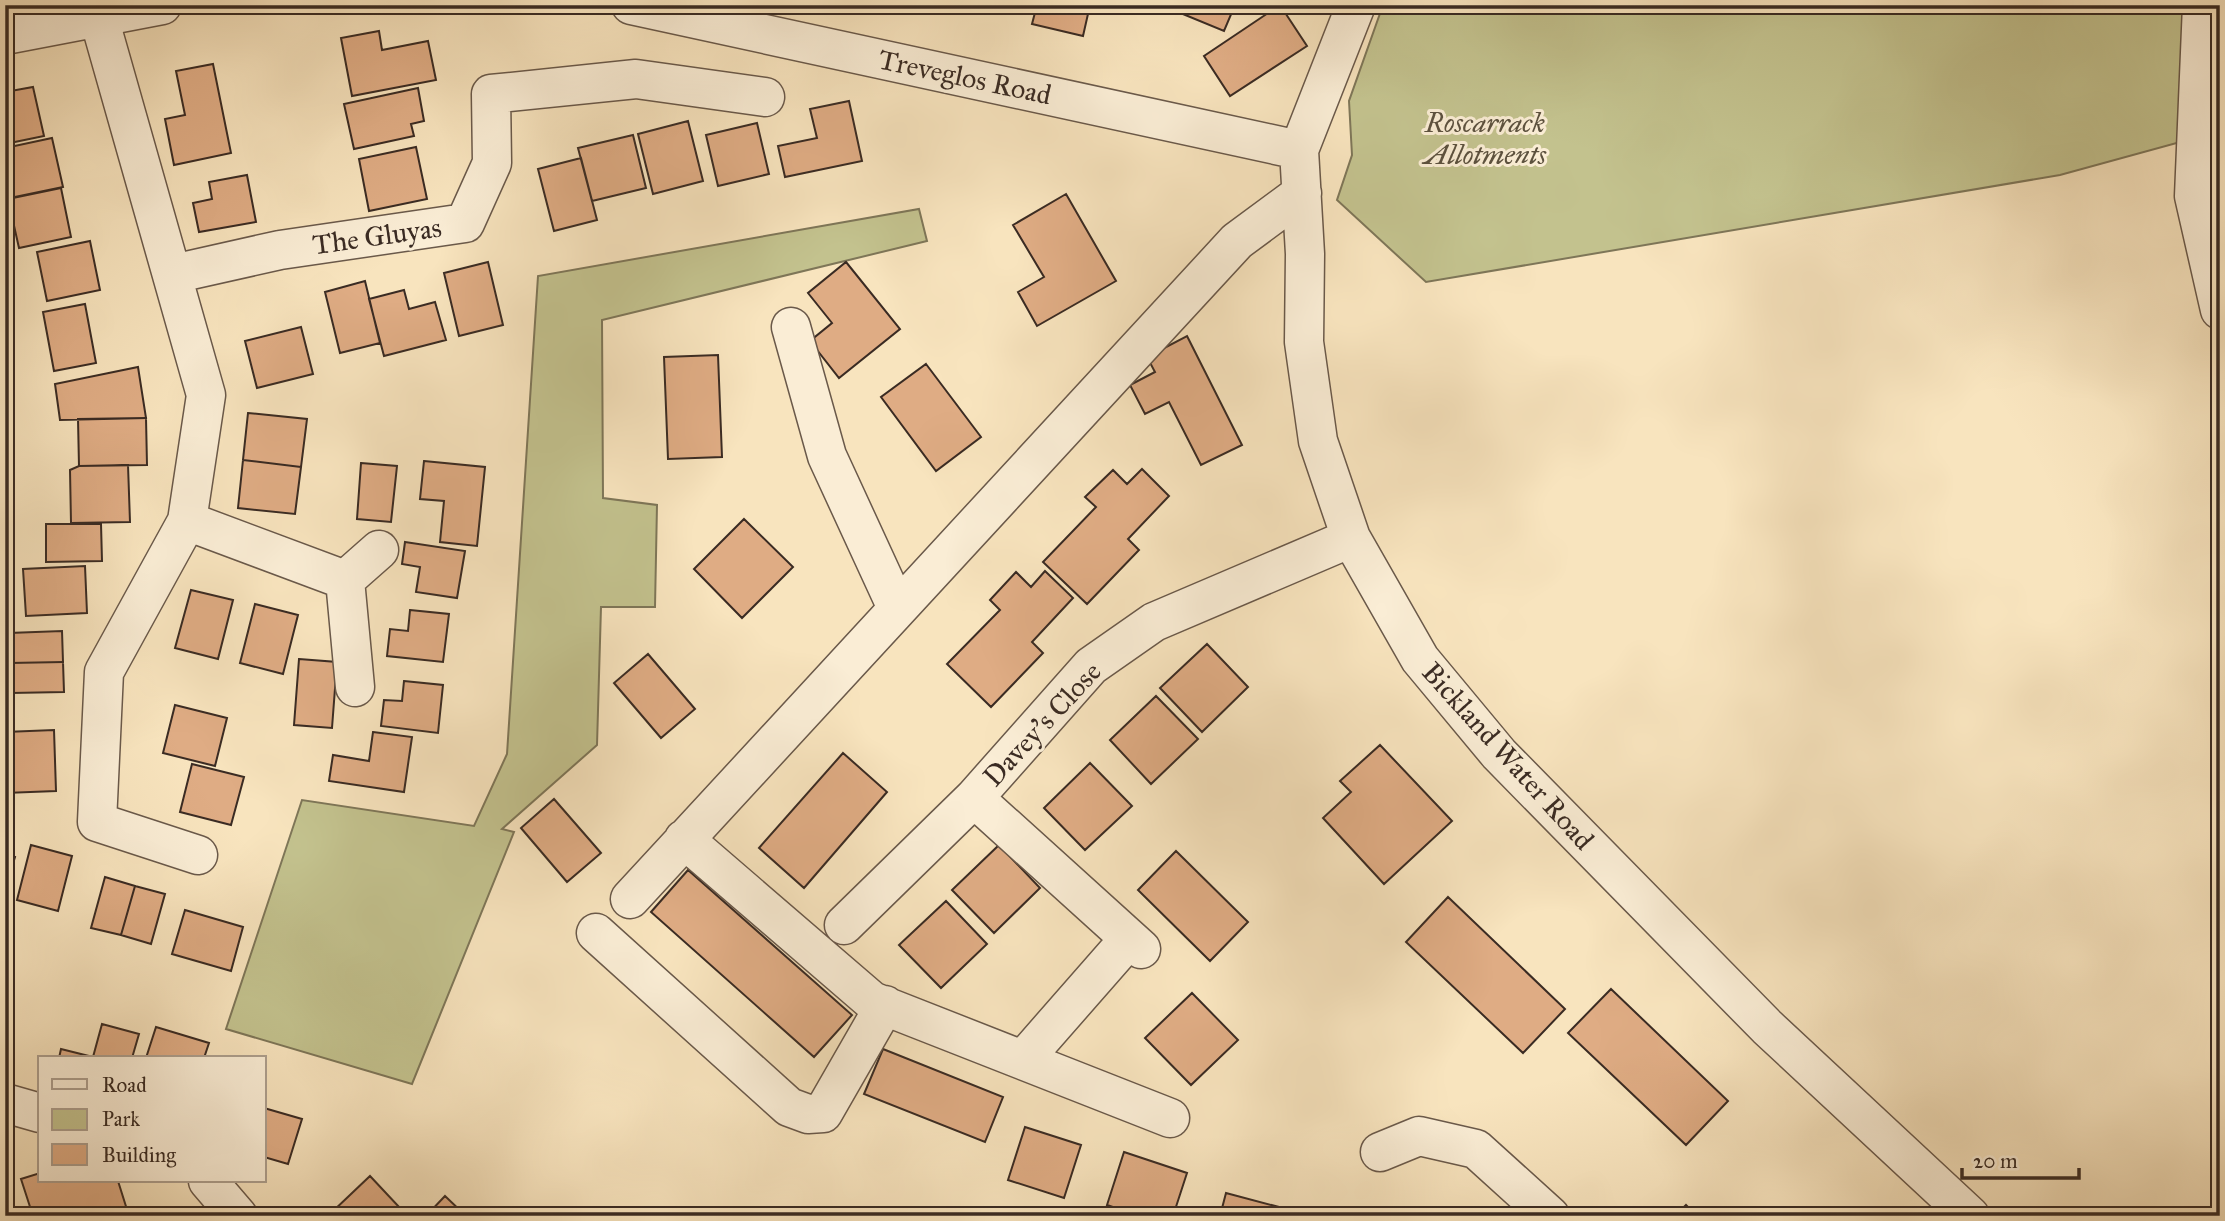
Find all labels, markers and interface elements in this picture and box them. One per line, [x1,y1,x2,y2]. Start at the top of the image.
street label: Treveglos Road [875,42,1055,112]
park label: Roscarrack Allotments [1421,105,1547,172]
street label: The Gluyas [310,210,444,262]
street label: Davey's Close [975,654,1109,794]
street label: Bickland Water Road [1415,655,1601,857]
legend [38,1056,266,1182]
text: Road [102,1072,147,1098]
text: Park [102,1106,140,1132]
scale bar [1962,1137,2080,1181]
text: Building [102,1142,176,1168]
text: 20 m [1973,1148,2018,1174]

